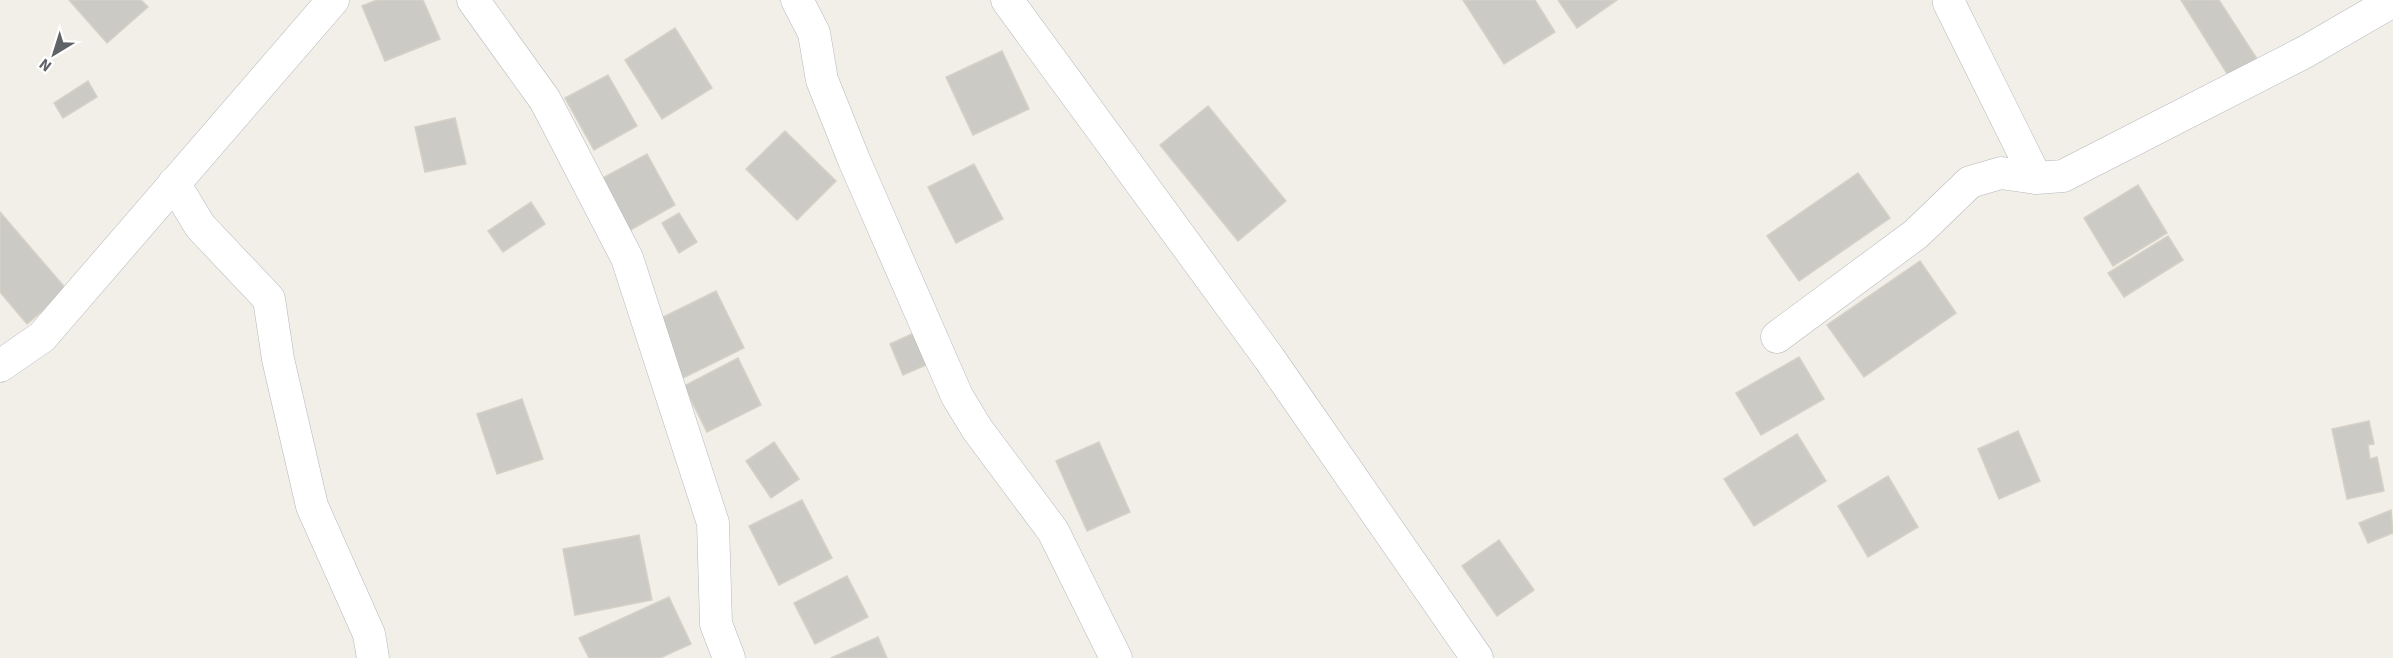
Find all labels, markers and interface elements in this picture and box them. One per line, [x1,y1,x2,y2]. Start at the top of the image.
north arrow [24,24,84,84]
text: N [34,53,56,77]

